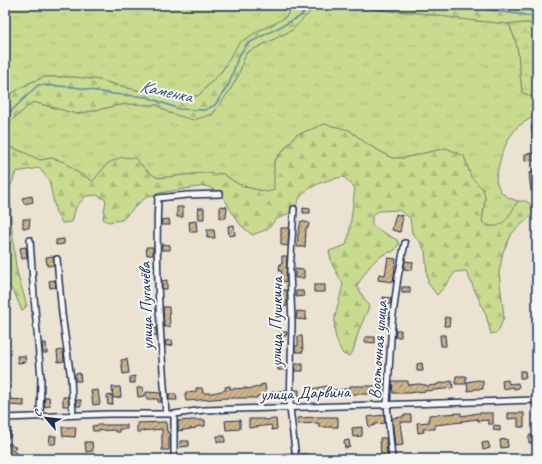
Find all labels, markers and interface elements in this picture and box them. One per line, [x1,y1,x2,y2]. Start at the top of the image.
water label: Каменка [138,75,197,108]
street label: улица Пугачёва [134,260,158,351]
street label: улица Пушкина [266,275,287,368]
street label: Восточная улица [364,299,392,400]
street label: улица Дарвина [259,381,352,405]
north arrow [26,398,66,438]
text: С [30,406,45,419]

